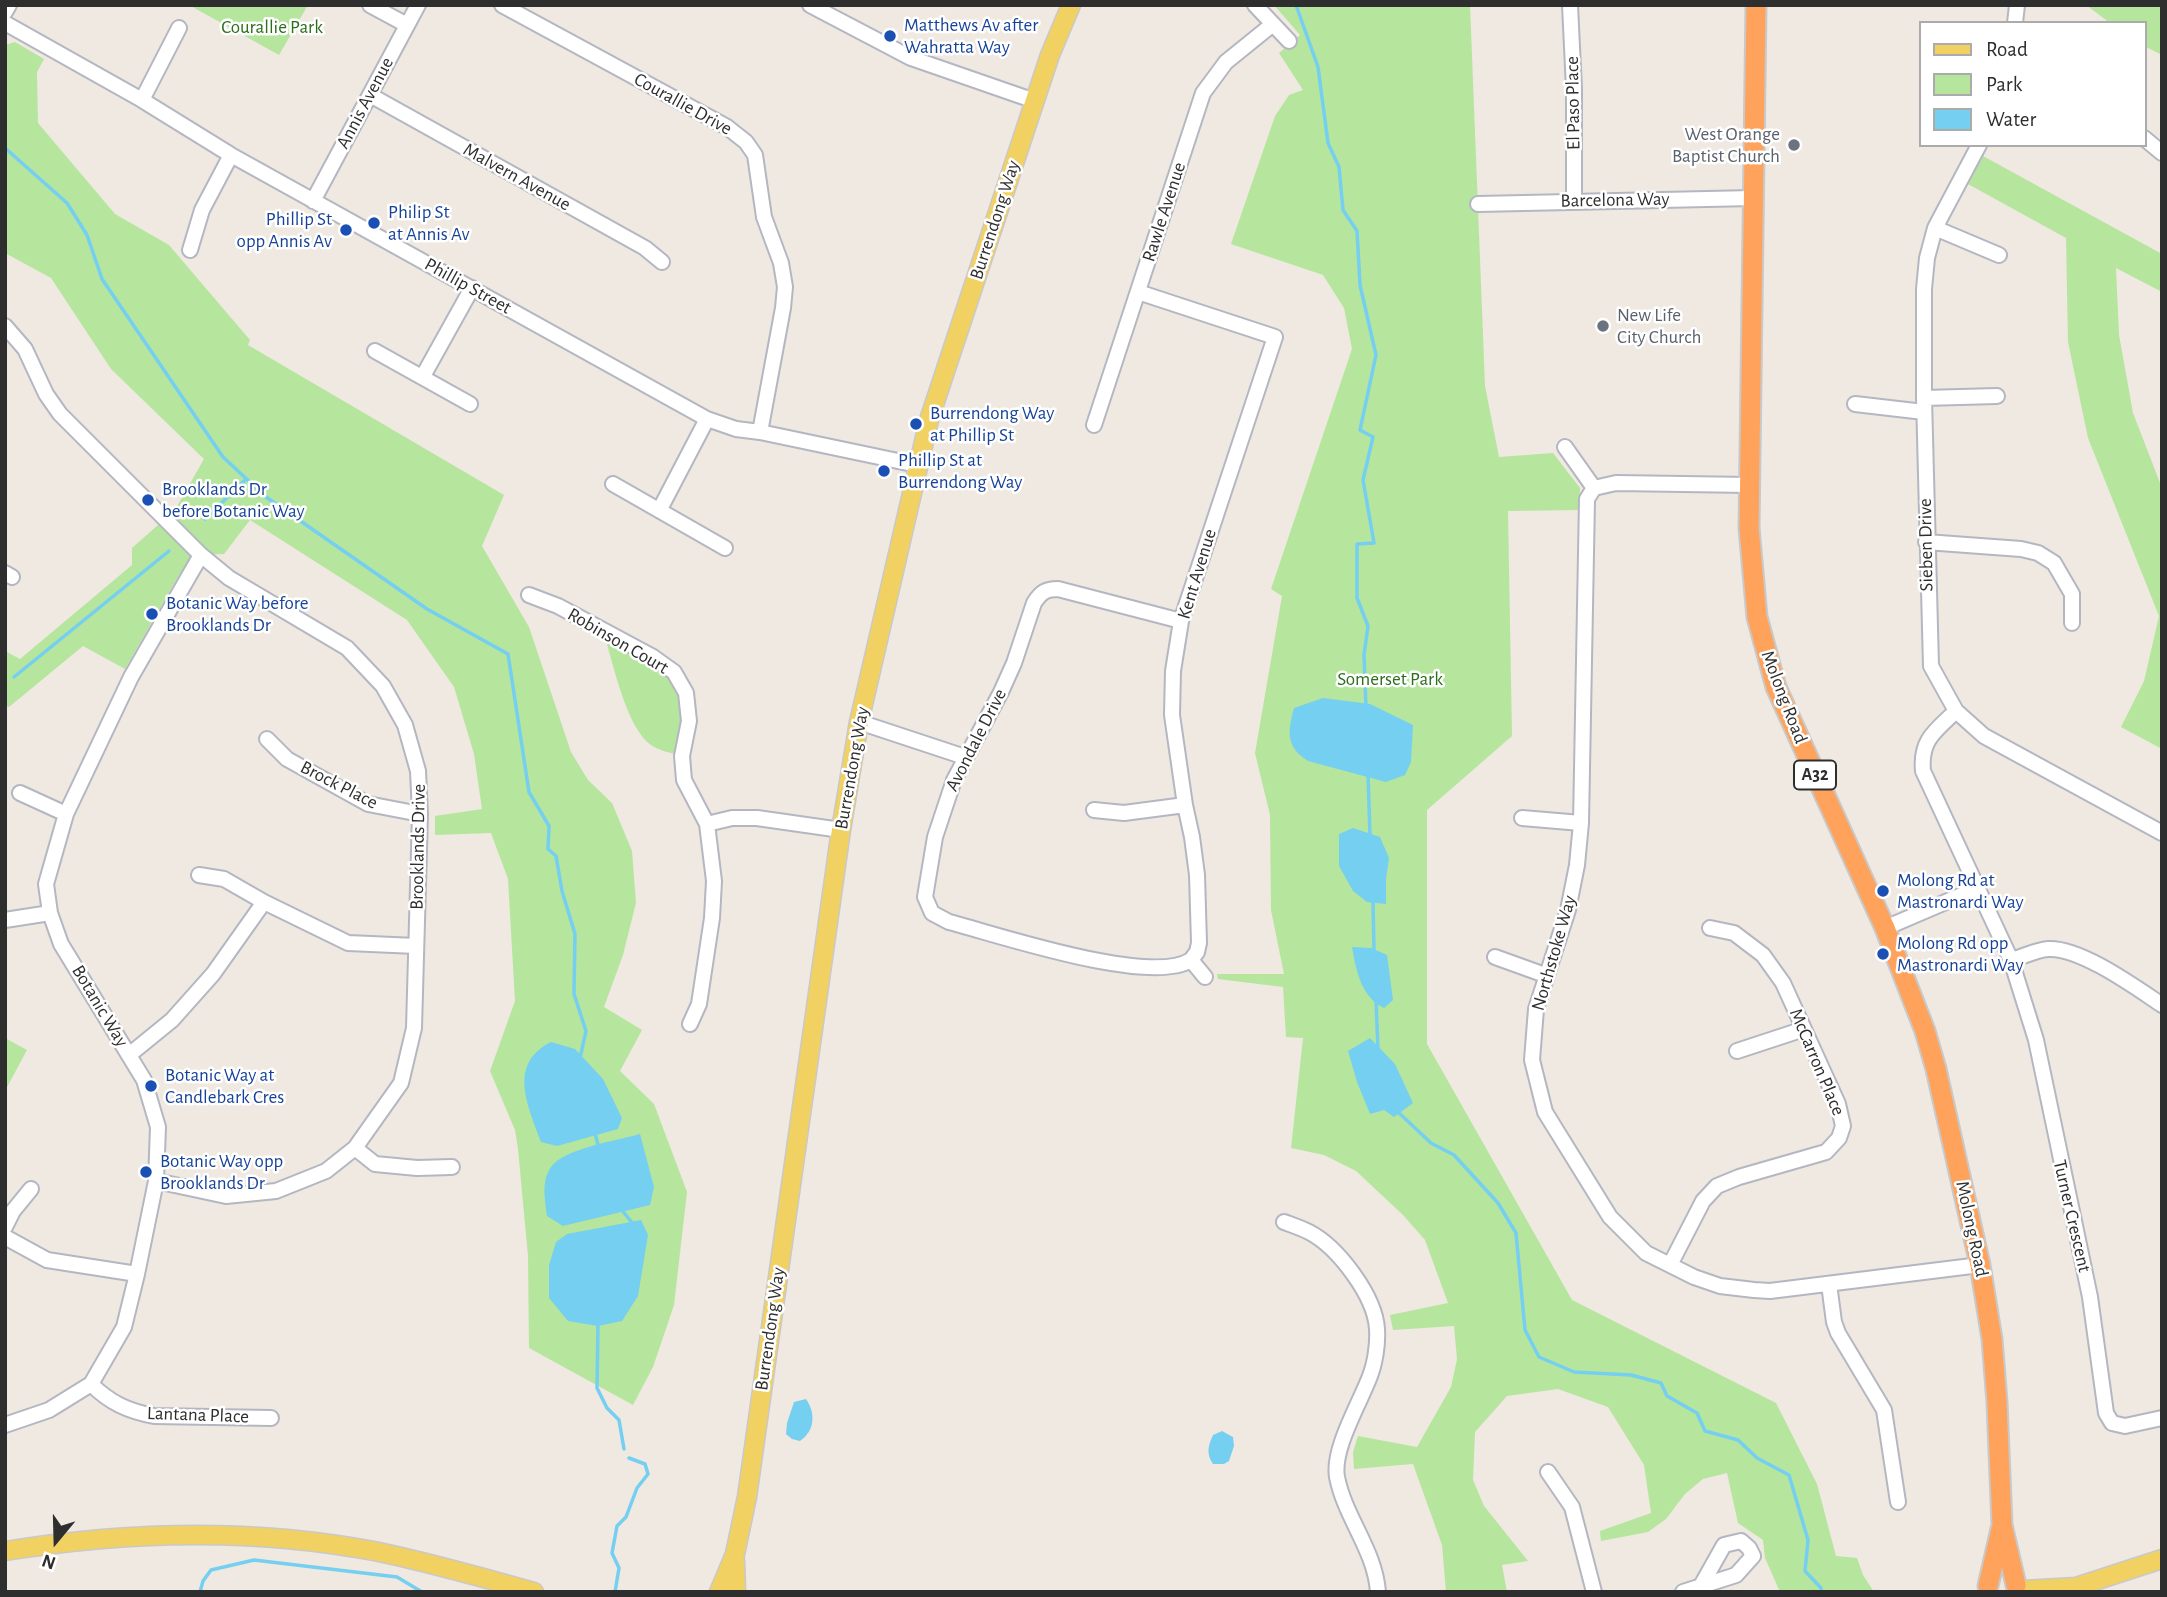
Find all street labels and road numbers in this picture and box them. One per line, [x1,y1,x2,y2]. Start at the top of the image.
street label: Annis Avenue [331,53,399,153]
street label: El Paso Place [1561,56,1585,150]
street label: Courallie Drive [630,68,736,140]
street label: Malvern Avenue [459,138,575,216]
street label: Burrendong Way [965,157,1025,283]
street label: Rawle Avenue [1137,159,1191,265]
street label: Barcelona Way [1560,188,1670,212]
street label: Phillip Street [421,253,515,319]
street label: Sieben Drive [1914,498,1938,592]
street label: Kent Avenue [1172,526,1222,622]
street label: Robinson Court [563,603,673,679]
street label: Molong Road [1756,647,1812,747]
street label: Avondale Drive [940,685,1012,795]
street label: Burrendong Way [830,705,874,831]
street label: Brock Place [296,756,382,814]
road number: A32 [1794,760,1836,790]
street label: Brooklands Drive [406,784,430,910]
street label: Northstoke Way [1527,893,1581,1013]
street label: Botanic Way [67,961,133,1051]
street label: McCarron Place [1784,1005,1850,1119]
street label: Turner Crescent [2048,1158,2096,1274]
street label: Molong Road [1951,1179,1993,1279]
street label: Burrendong Way [750,1266,790,1392]
street label: Lantana Place [147,1402,249,1428]

